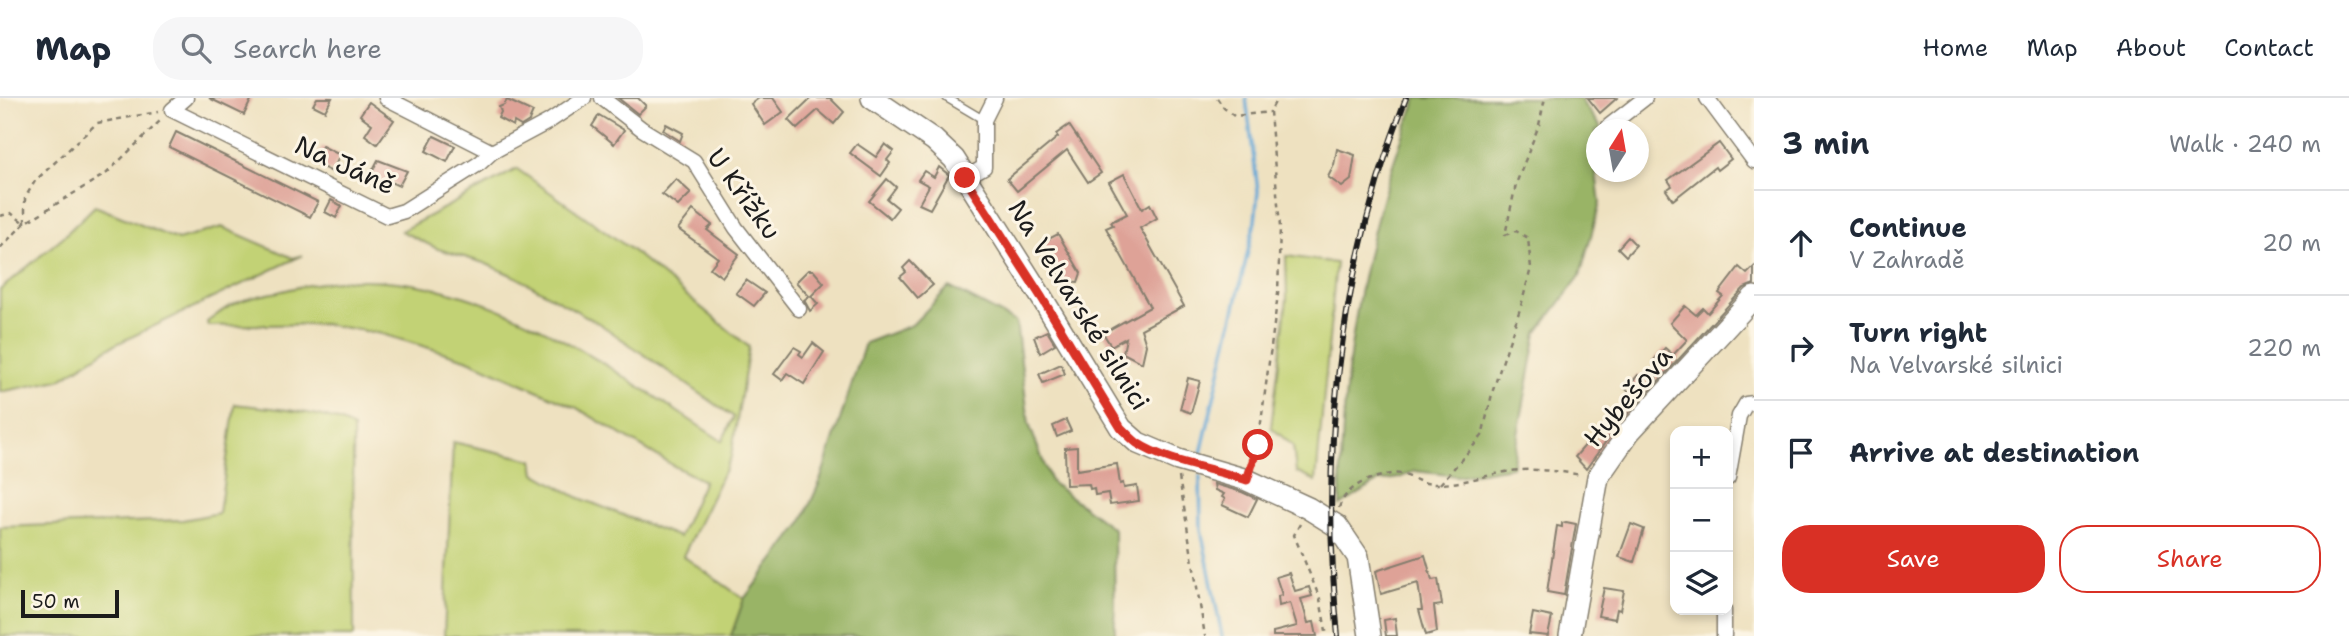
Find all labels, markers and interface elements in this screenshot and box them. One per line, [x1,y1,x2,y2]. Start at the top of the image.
search box [153,17,643,80]
text: Map [35,26,111,71]
icon: search [177,29,215,67]
text: Search here [233,31,382,66]
text: Home [1922,32,1988,64]
text: Map [2026,32,2078,64]
text: About [2116,32,2186,64]
text: Contact [2224,32,2314,64]
north arrow [1586,119,1649,182]
text: 3 min [1782,123,1869,164]
street label: Na Jáně [289,127,401,202]
text: Walk · 240 m [2169,129,2321,159]
street label: U Křížku [699,141,789,246]
route end [949,162,980,193]
street label: Na Velvarské silnici [1000,193,1158,417]
text: Continue [1849,210,1967,245]
icon: ahead [1782,224,1820,262]
text: 20 m [2262,228,2321,258]
text: V Zahradě [1849,245,1965,275]
text: Turn right [1849,315,1987,350]
icon: right [1782,329,1820,367]
text: 220 m [2247,333,2321,363]
street label: Hybešova [1575,339,1680,454]
text: Na Velvarské silnici [1849,350,2063,380]
map controls [1670,426,1733,615]
button: + [1670,426,1733,489]
route start [1242,429,1273,460]
icon: arrive [1782,434,1820,472]
text: Arrive at destination [1849,435,2139,470]
button: − [1670,489,1733,552]
button: Save [1782,525,2045,593]
button: Share [2059,525,2321,593]
button: layers [1670,552,1733,615]
scale bar [21,587,119,619]
text: 50 m [32,589,80,614]

